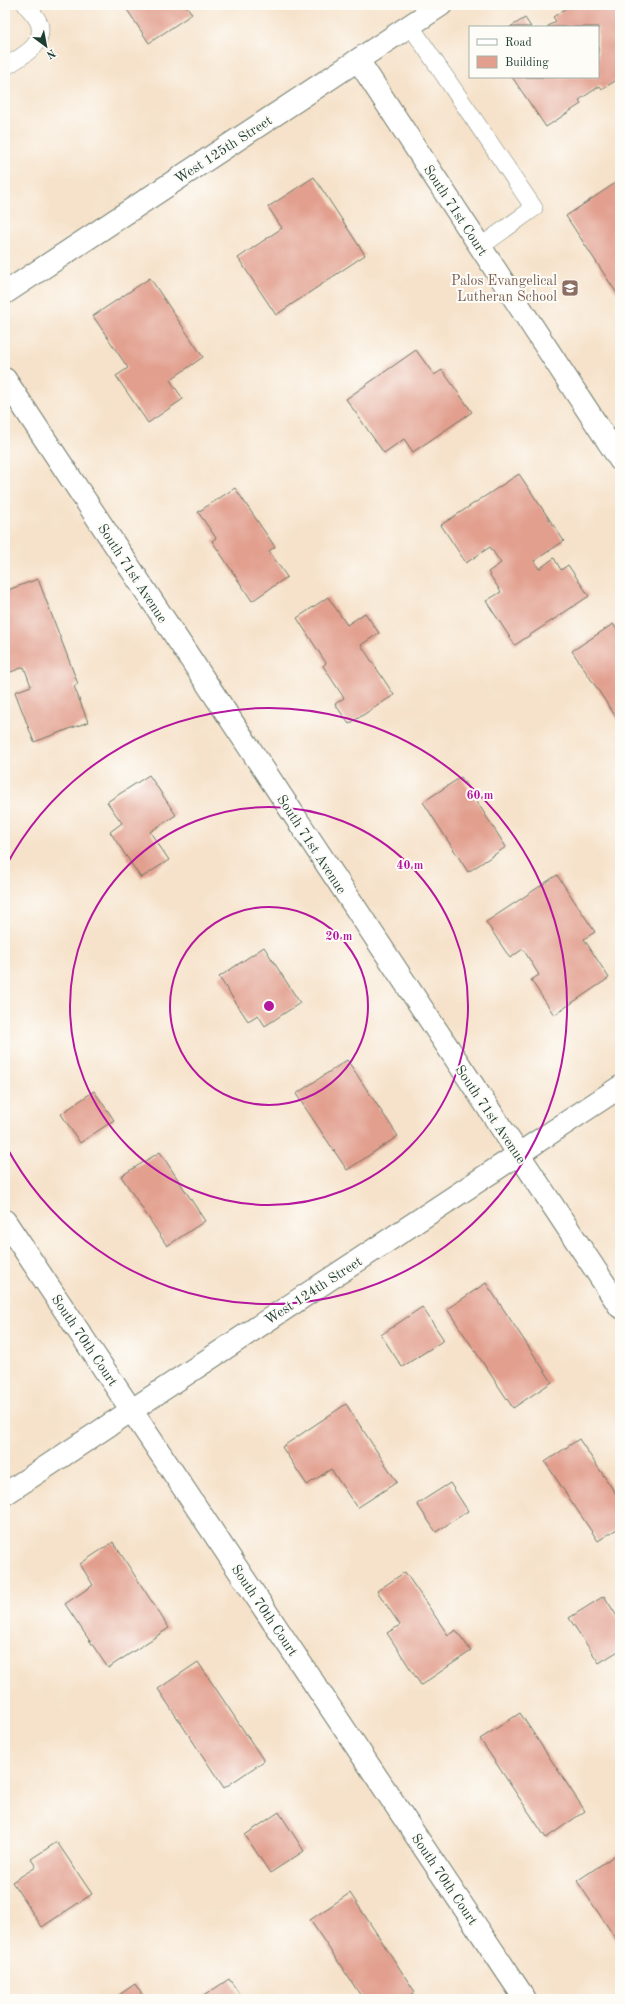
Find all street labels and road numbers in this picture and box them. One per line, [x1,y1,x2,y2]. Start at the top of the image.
street label: West 125th Street [172,113,275,186]
street label: South 71st Court [421,163,490,259]
street label: South 71st Avenue [95,521,169,626]
street label: South 71st Avenue [274,792,348,897]
street label: South 71st Avenue [452,1063,528,1166]
street label: West 124th Street [262,1254,365,1327]
street label: South 70th Court [49,1292,120,1389]
street label: South 70th Court [229,1562,300,1659]
street label: South 70th Court [409,1831,480,1928]

